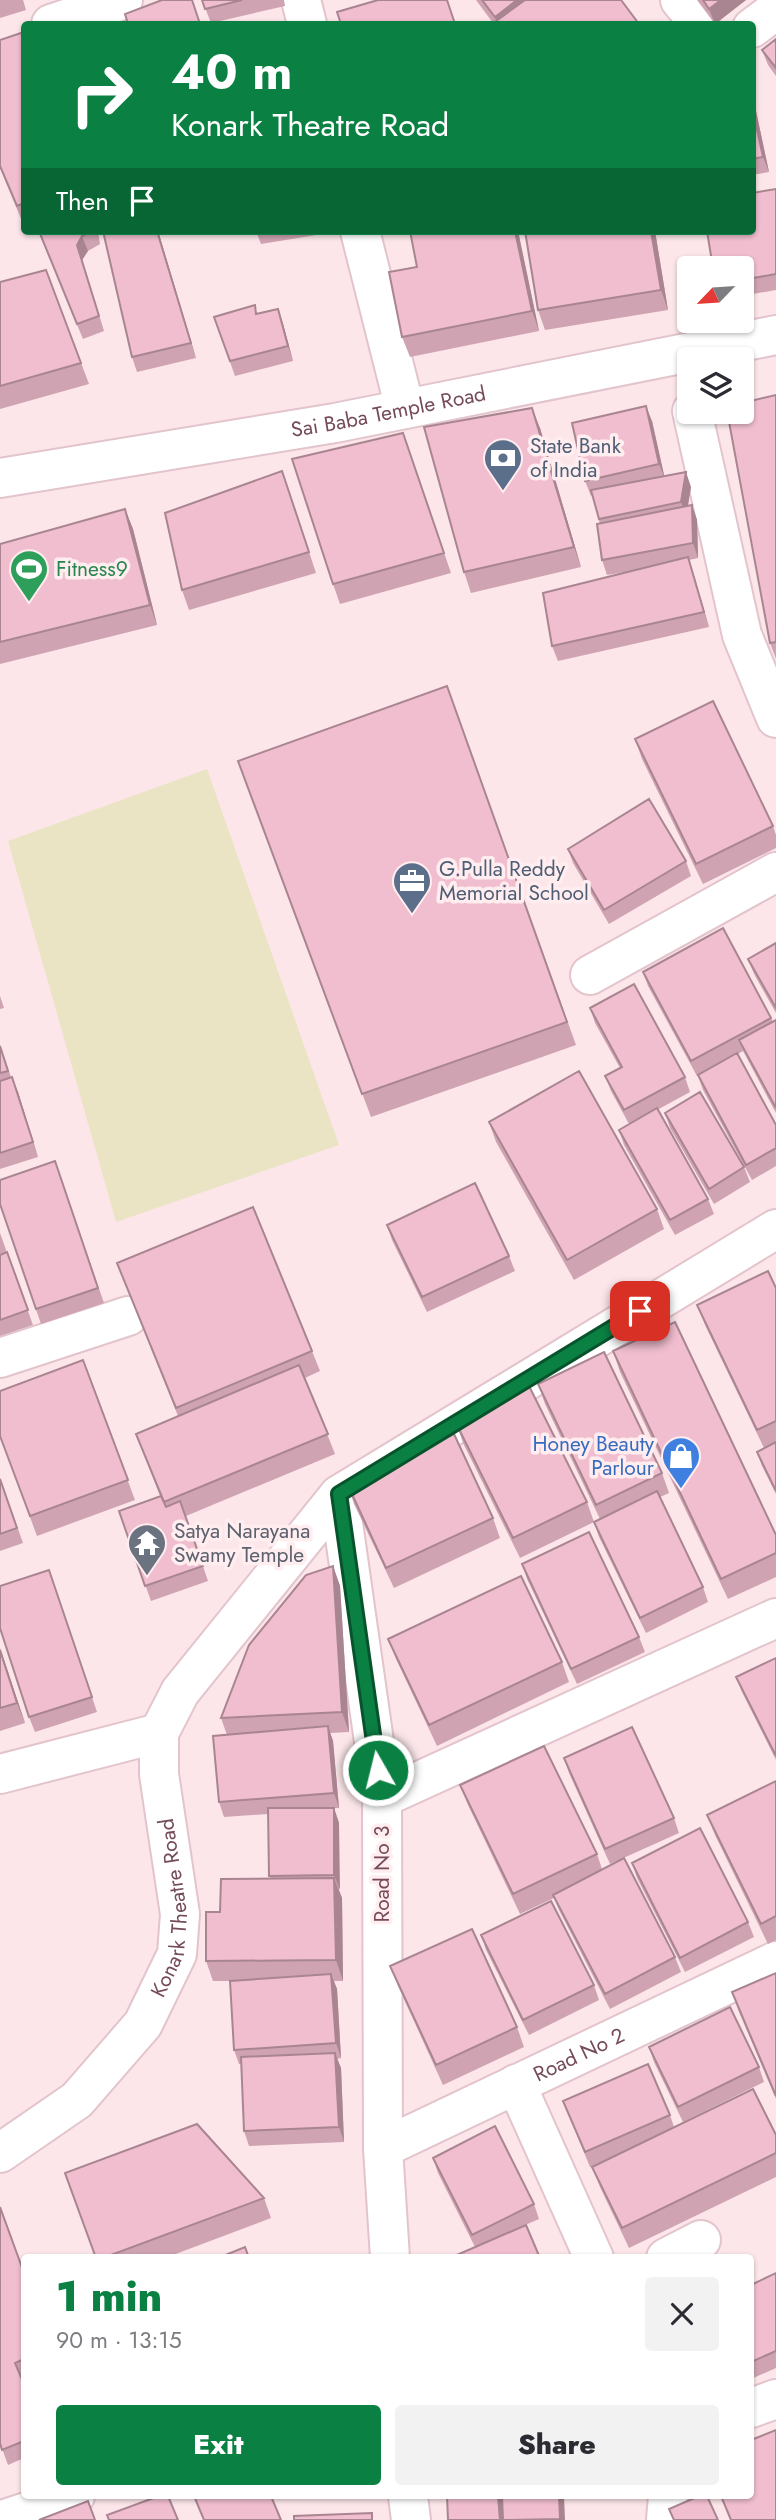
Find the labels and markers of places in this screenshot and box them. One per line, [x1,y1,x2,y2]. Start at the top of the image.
place label: State Bank of India [530,431,622,485]
bank icon: State Bank of India [482,437,524,492]
sports icon: Fitness9 [8,548,50,603]
place label: Fitness9 [56,554,128,584]
place label: G.Pulla Reddy Memorial School [439,854,589,908]
office icon: G.Pulla Reddy Memorial School [391,860,433,915]
pin [610,1281,670,1341]
place label: Honey Beauty Parlour [533,1429,655,1483]
shop icon: Honey Beauty Parlour [660,1435,702,1490]
place label: Satya Narayana Swamy Temple [174,1516,310,1570]
temple icon: Satya Narayana Swamy Temple [126,1522,168,1577]

